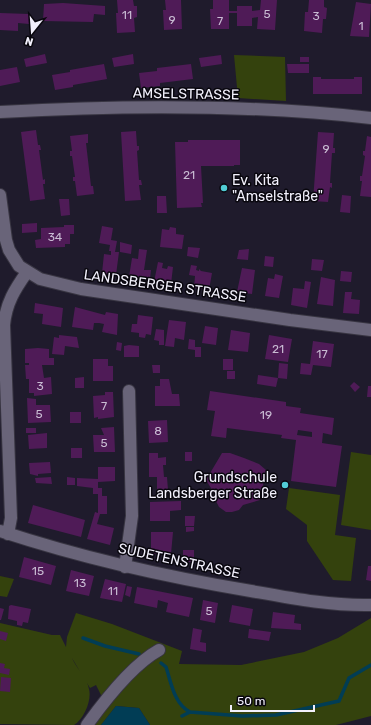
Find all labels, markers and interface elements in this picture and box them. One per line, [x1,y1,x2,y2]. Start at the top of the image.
house number: 5 [263,7,271,21]
house number: 11 [122,8,132,22]
house number: 3 [312,9,320,23]
north arrow [12,12,52,52]
house number: 9 [168,13,176,27]
house number: 7 [217,14,223,28]
house number: 1 [358,19,364,33]
text: N [23,34,35,48]
street label: AMSELSTRASSE [133,85,239,103]
house number: 9 [322,142,330,156]
house number: 21 [183,168,195,182]
place label: Ev. Kita "Amselstraße" [232,172,323,205]
marker: Ev. Kita "Amselstraße" [219,183,229,193]
house number: 34 [48,230,63,244]
street label: LANDSBERGER STRASSE [83,266,247,306]
house number: 21 [272,342,284,356]
house number: 17 [316,347,328,361]
house number: 3 [36,379,44,393]
house number: 7 [101,399,107,413]
house number: 5 [35,407,43,421]
house number: 19 [260,408,272,422]
house number: 8 [154,424,162,438]
house number: 5 [100,436,108,450]
place label: Grundschule Landsberger Straße [148,469,277,502]
marker: Grundschule Landsberger Straße [280,480,290,490]
street label: SUDETENSTRASSE [117,540,241,582]
house number: 15 [32,564,44,578]
house number: 13 [74,576,86,590]
house number: 11 [108,584,118,598]
house number: 5 [205,604,213,618]
scale bar [231,687,314,713]
text: 50 m [237,694,265,708]

